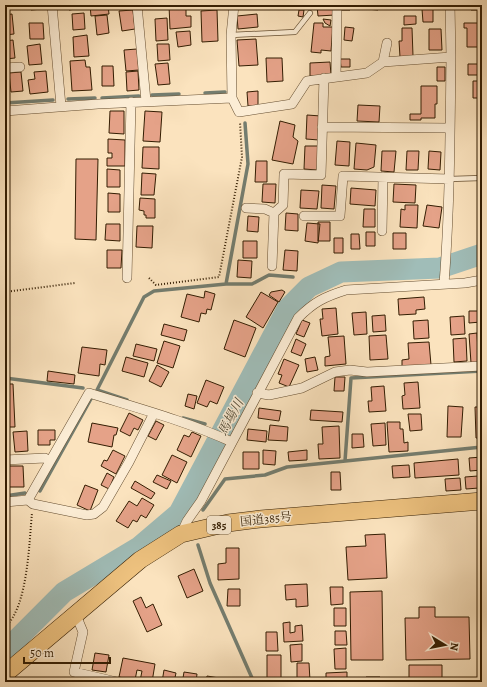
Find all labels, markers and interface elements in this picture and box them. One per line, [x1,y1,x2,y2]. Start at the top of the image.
water label: 馬場川 [214,394,248,438]
street label: 国道385号 [239,508,293,530]
road number: 385 [207,516,231,534]
north arrow [425,625,465,665]
scale bar [24,639,110,665]
text: N [446,641,462,652]
text: 50 m [30,645,54,661]

